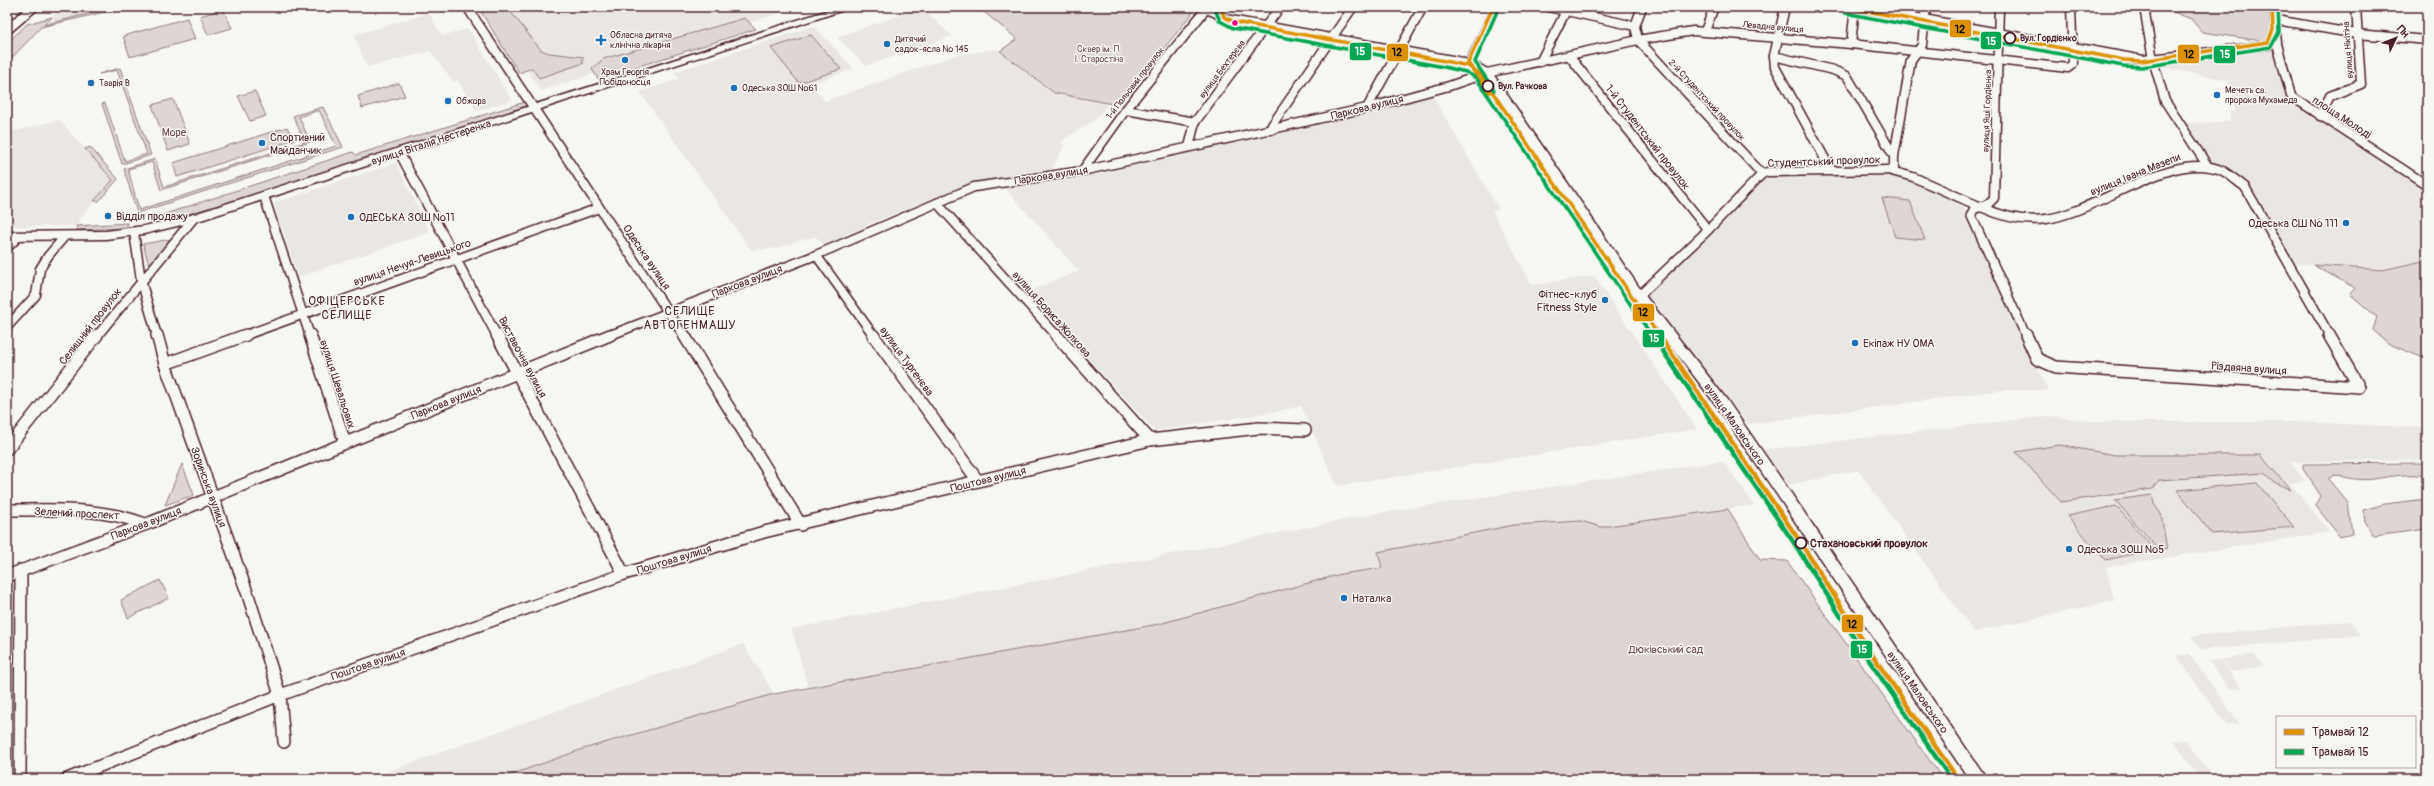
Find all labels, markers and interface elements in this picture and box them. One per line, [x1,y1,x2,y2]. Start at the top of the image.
unlabelled marker [1230,18,1240,28]
north arrow [2376,18,2416,58]
street label: Левадна вулиця [1741,19,1804,36]
line badge: 12 [1949,19,1972,38]
street label: вулиця Нікітіна [2341,21,2356,79]
text: 12 [1955,23,1965,36]
text: Пн [2394,23,2412,41]
place label: Обласна дитяча клінічна лікарня [610,30,672,51]
line badge: 15 [1980,31,2002,50]
marker: Вул. Гордієнко [2003,31,2017,45]
place label: Вул. Гордієнко [2020,33,2077,44]
marker: Обласна дитяча клінічна лікарня [595,34,607,46]
place label: Дитячий садок-ясла № 145 [894,34,969,55]
text: 15 [1986,35,1996,48]
street label: вулиця Бехтерєва [1197,38,1248,100]
marker: Дитячий садок-ясла № 145 [882,39,892,49]
line badge: 15 [1349,42,1372,61]
line badge: 12 [1386,43,1409,62]
park label: Сквер ім. П. І. Старостіна [1075,44,1123,65]
line badge: 12 [2177,44,2200,64]
street label: 1-й Польовий провулок [1104,45,1167,122]
text: 15 [1355,45,1365,58]
line badge: 15 [2213,45,2236,64]
text: 12 [1392,46,1402,59]
text: 12 [2184,48,2194,61]
text: 15 [2220,48,2230,61]
marker: Храм Георгія Побідоносця [620,55,630,65]
street label: 2-й Студентський провулок [1666,57,1748,144]
place label: Храм Георгія Побідоносця [599,67,651,88]
street label: вулиця Яші Гордієнка [1981,70,1994,152]
marker: Таврія В [86,78,96,88]
place label: Таврія В [99,78,130,89]
marker: Вул. Рачкова [1481,79,1495,93]
place label: Вул. Рачкова [1498,81,1548,92]
street label: 1-й Студентський провулок [1603,82,1693,193]
marker: Одеська ЗОШ №61 [729,83,739,93]
place label: Одеська ЗОШ №61 [742,83,817,94]
place label: Мечеть св. пророка Мухамеда [2225,85,2298,106]
marker: Мечеть св. пророка Мухамеда [2212,90,2222,100]
street label: Паркова вулиця [1330,92,1405,123]
street label: площа Молоді [2310,94,2374,141]
marker: Обжора [443,96,453,106]
place label: Обжора [456,96,486,107]
street label: вулиця Віталія Нестеренка [370,117,493,168]
park label: Море [162,126,187,139]
place label: Спортивний Майданчик [270,131,325,157]
marker: Спортивний Майданчик [257,138,267,148]
street label: вулиця Івана Мазепи [2088,150,2182,198]
street label: Студентський провулок [1767,153,1881,170]
street label: Паркова вулиця [1013,163,1089,188]
place label: Відділ продажу [116,210,188,223]
marker: Відділ продажу [103,211,113,221]
place label: ОДЕСЬКА ЗОШ №11 [359,211,454,224]
marker: ОДЕСЬКА ЗОШ №11 [346,212,356,222]
place label: Одеська СШ № 111 [2248,217,2338,230]
marker: Одеська СШ № 111 [2341,218,2351,228]
street label: Одеська вулиця [620,222,673,292]
street label: вулиця Нечуя-Левицького [352,236,473,289]
street label: Паркова вулиця [710,262,784,301]
street label: вулиця Бориса Жолкова [1010,269,1094,360]
street label: Селищний провулок [56,285,125,367]
place label: Фітнес-клуб Fitness Style [1537,288,1598,314]
district label: ОФІЦЕРСЬКЕ СЕЛИЩЕ [308,294,386,323]
marker: Фітнес-клуб Fitness Style [1600,295,1610,305]
line badge: 12 [1632,303,1655,322]
district label: СЕЛИЩЕ АВТОГЕНМАШУ [644,304,736,333]
text: 12 [1638,306,1648,319]
street label: Виставочна вулиця [496,315,549,400]
street label: вулиця Тургенєва [877,324,936,398]
line badge: 15 [1642,329,1665,348]
text: 15 [1649,332,1659,345]
place label: Екіпаж НУ ОМА [1863,337,1935,350]
street label: вулиця Шевальових [317,338,358,430]
marker: Екіпаж НУ ОМА [1850,338,1860,348]
street label: Різдвяна вулиця [2211,359,2287,378]
street label: вулиця Маловського [1701,381,1768,468]
street label: Паркова вулиця [409,383,483,422]
street label: Зоринська вулиця [188,445,229,529]
street label: Поштова вулиця [949,464,1027,495]
street label: Паркова вулиця [109,504,183,543]
street label: Зелений проспект [34,505,121,522]
marker: Стахановський провулок [1794,536,1808,550]
place label: Стахановський провулок [1810,537,1928,550]
street label: Поштова вулиця [635,542,713,577]
place label: Одеська ЗОШ №5 [2077,543,2164,556]
marker: Одеська ЗОШ №5 [2064,544,2074,554]
place label: Наталка [1352,592,1391,605]
marker: Наталка [1339,593,1349,603]
line badge: 12 [1841,614,1864,633]
text: 12 [1847,618,1857,631]
line badge: 15 [1850,640,1873,659]
park label: Дюківський сад [1628,643,1704,656]
text: 15 [1857,643,1867,656]
street label: Поштова вулиця [329,646,407,683]
street label: вулиця Маловського [1884,649,1951,736]
legend [2276,716,2416,768]
text: Трамвай 12 [2312,725,2369,740]
text: Трамвай 15 [2312,745,2369,760]

